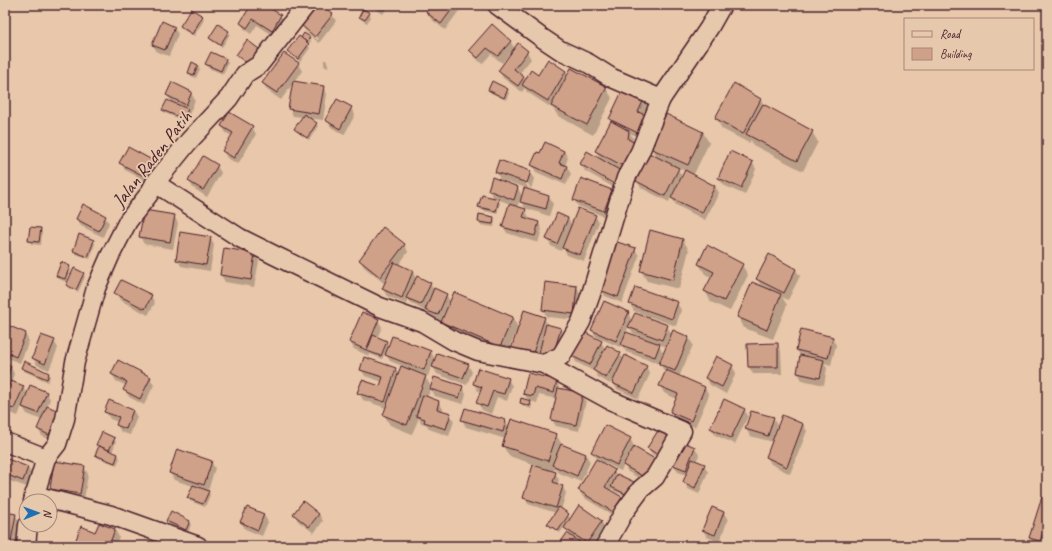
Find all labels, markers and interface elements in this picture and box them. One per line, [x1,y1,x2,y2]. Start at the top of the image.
legend [904,18,1034,70]
text: Road [940,26,962,42]
text: Building [940,46,972,62]
street label: Jalan Raden Patih [106,106,197,213]
north arrow [18,493,58,533]
text: N [41,509,55,519]

